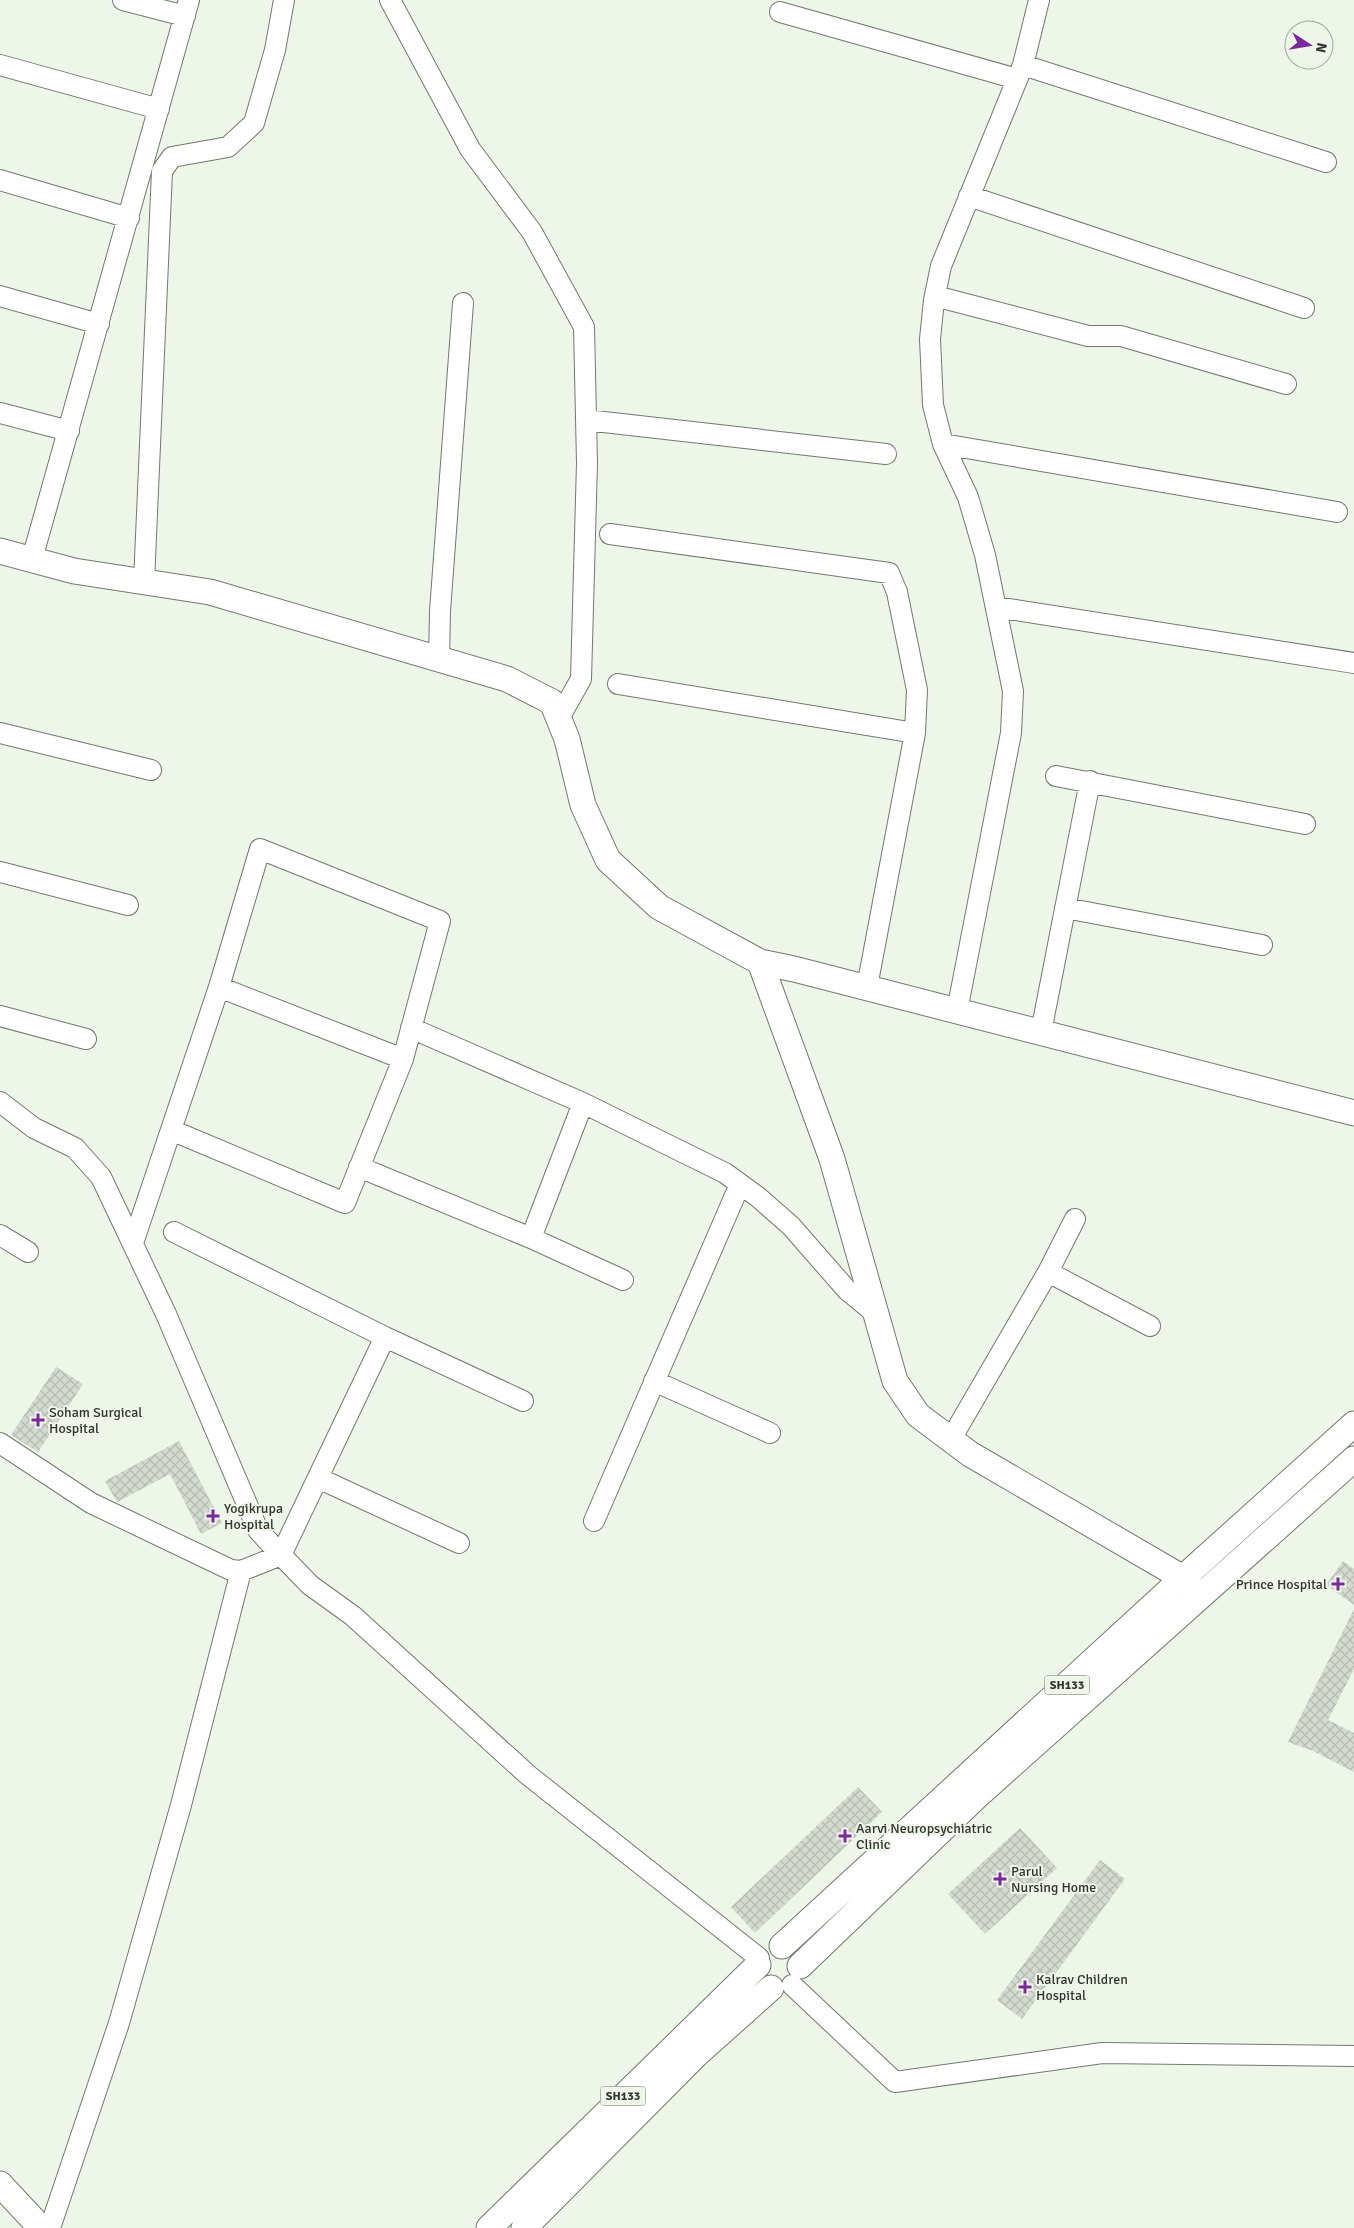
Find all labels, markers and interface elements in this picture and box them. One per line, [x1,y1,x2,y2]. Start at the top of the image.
north arrow [1284,20,1334,70]
text: N [1312,41,1331,54]
place label: Soham Surgical Hospital [49,1404,142,1437]
marker: Soham Surgical Hospital [31,1413,45,1427]
place label: Yogikrupa Hospital [224,1500,283,1533]
marker: Yogikrupa Hospital [206,1509,220,1523]
place label: Prince Hospital [1236,1576,1327,1593]
marker: Prince Hospital [1331,1577,1345,1591]
road number: SH133 [1044,1676,1090,1694]
place label: Aarvi Neuropsychiatric Clinic [856,1820,993,1853]
marker: Aarvi Neuropsychiatric Clinic [838,1829,852,1843]
place label: Parul Nursing Home [1011,1863,1096,1896]
marker: Parul Nursing Home [993,1872,1007,1886]
place label: Kalrav Children Hospital [1036,1971,1128,2004]
marker: Kalrav Children Hospital [1018,1980,1032,1994]
road number: SH133 [600,2086,646,2106]

